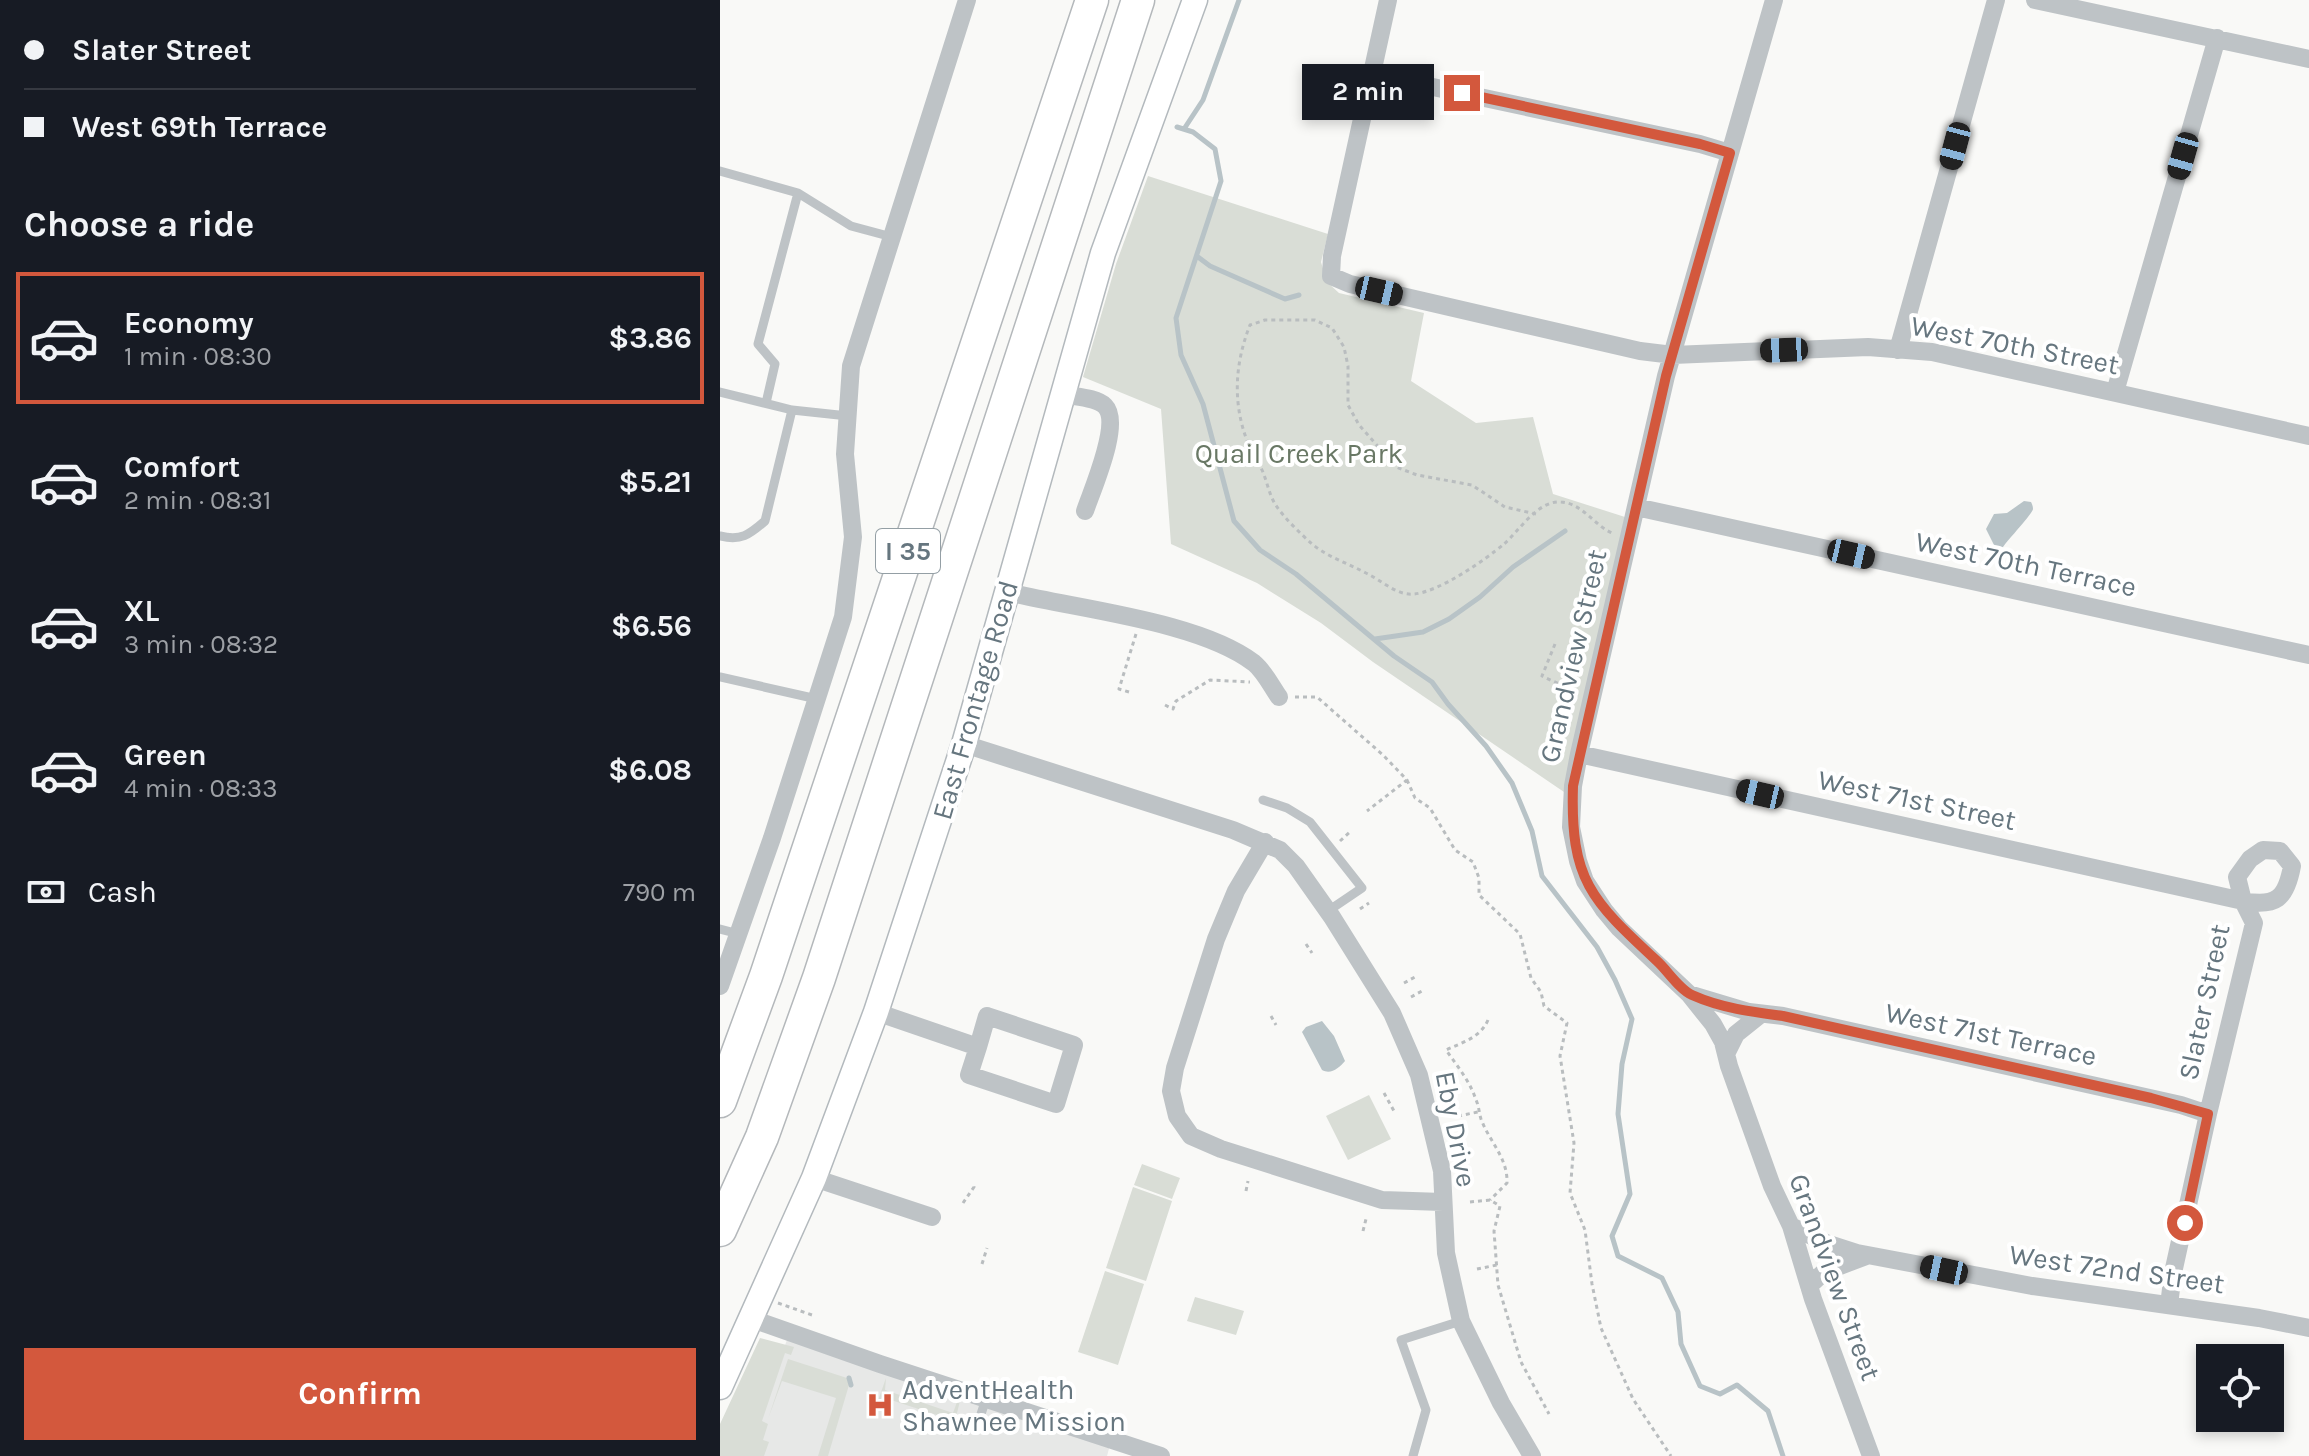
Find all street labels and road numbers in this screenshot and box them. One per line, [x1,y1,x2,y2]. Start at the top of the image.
street label: West 70th Street [1908,309,2122,381]
street label: West 70th Terrace [1913,524,2139,604]
road number: I 35 [876,529,940,573]
street label: Grandview Street [1532,546,1614,766]
street label: East Frontage Road [925,577,1025,823]
street label: West 71st Street [1815,763,2019,837]
street label: Slater Street [2171,921,2237,1083]
street label: West 71st Terrace [1882,995,2100,1073]
street label: Eby Drive [1429,1068,1483,1190]
street label: Grandview Street [1782,1169,1888,1385]
street label: West 72nd Street [2007,1238,2227,1300]

